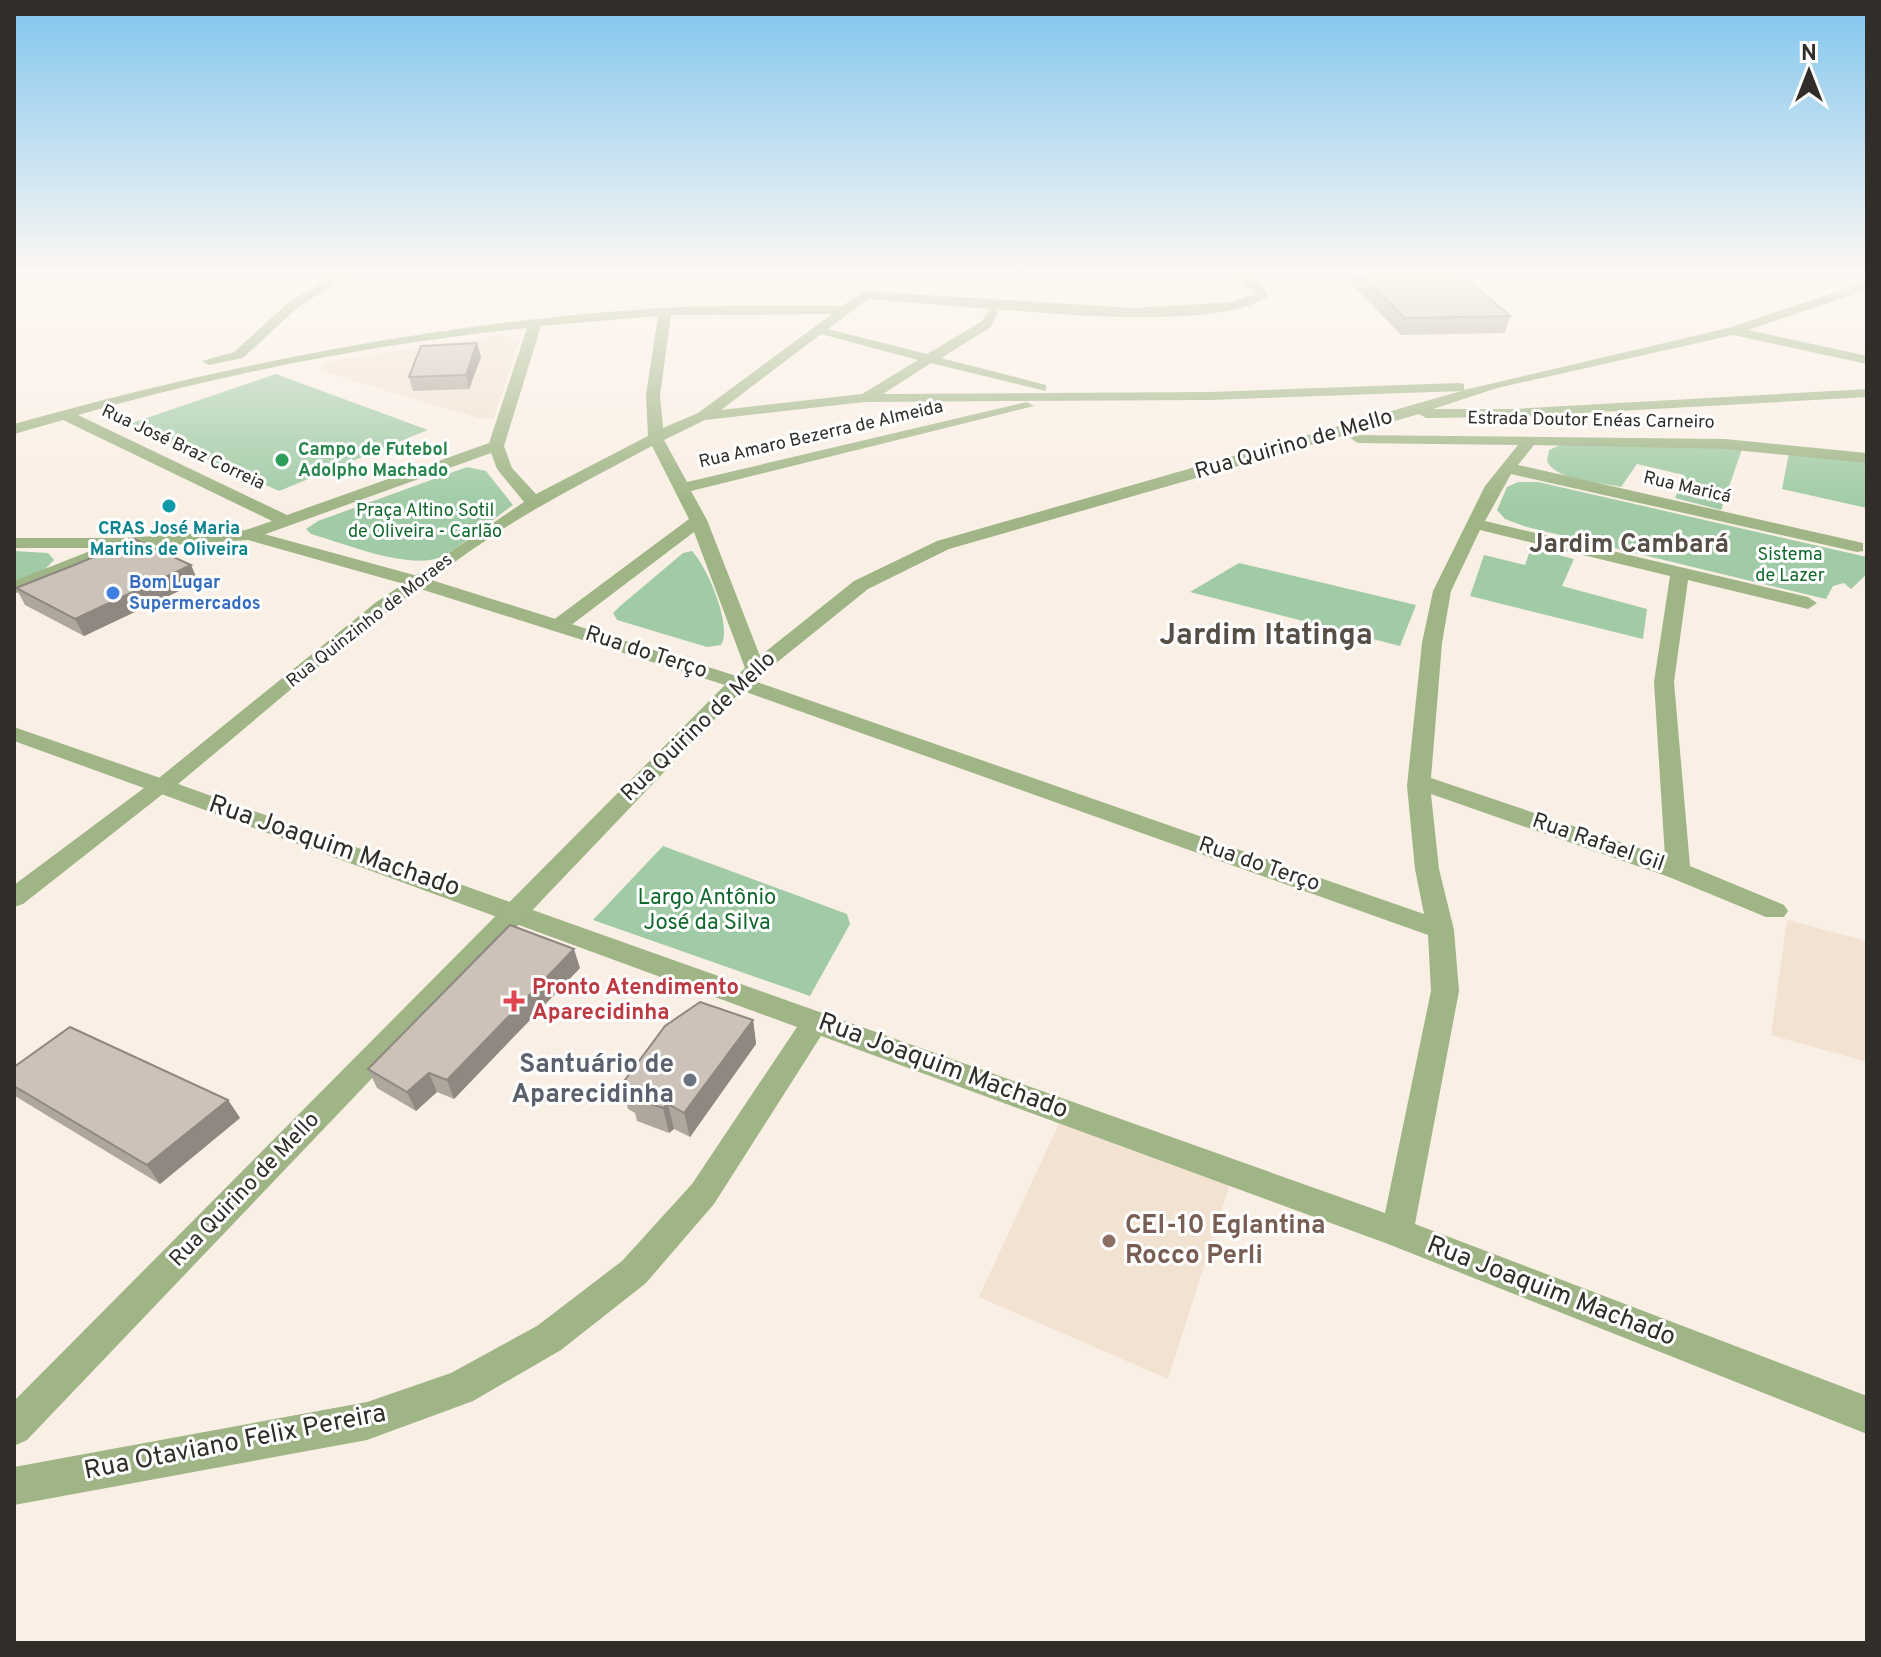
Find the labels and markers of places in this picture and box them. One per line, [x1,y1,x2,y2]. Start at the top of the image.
place label: Campo de Futebol Adolpho Machado [298,439,448,483]
marker: Campo de Futebol Adolpho Machado [273,451,291,469]
marker: CRAS José Maria Martins de Oliveira [160,497,178,515]
place label: CRAS José Maria Martins de Oliveira [90,518,248,562]
place label: Bom Lugar Supermercados [129,572,261,616]
marker: Bom Lugar Supermercados [104,584,122,602]
place label: Pronto Atendimento Aparecidinha [532,975,739,1027]
marker: Pronto Atendimento Aparecidinha [503,990,525,1012]
place label: Santuário de Aparecidinha [511,1049,674,1112]
marker: Santuário de Aparecidinha [681,1071,699,1089]
place label: CEI-10 Eglantina Rocco Perli [1125,1210,1326,1273]
marker: CEI-10 Eglantina Rocco Perli [1100,1232,1118,1250]

